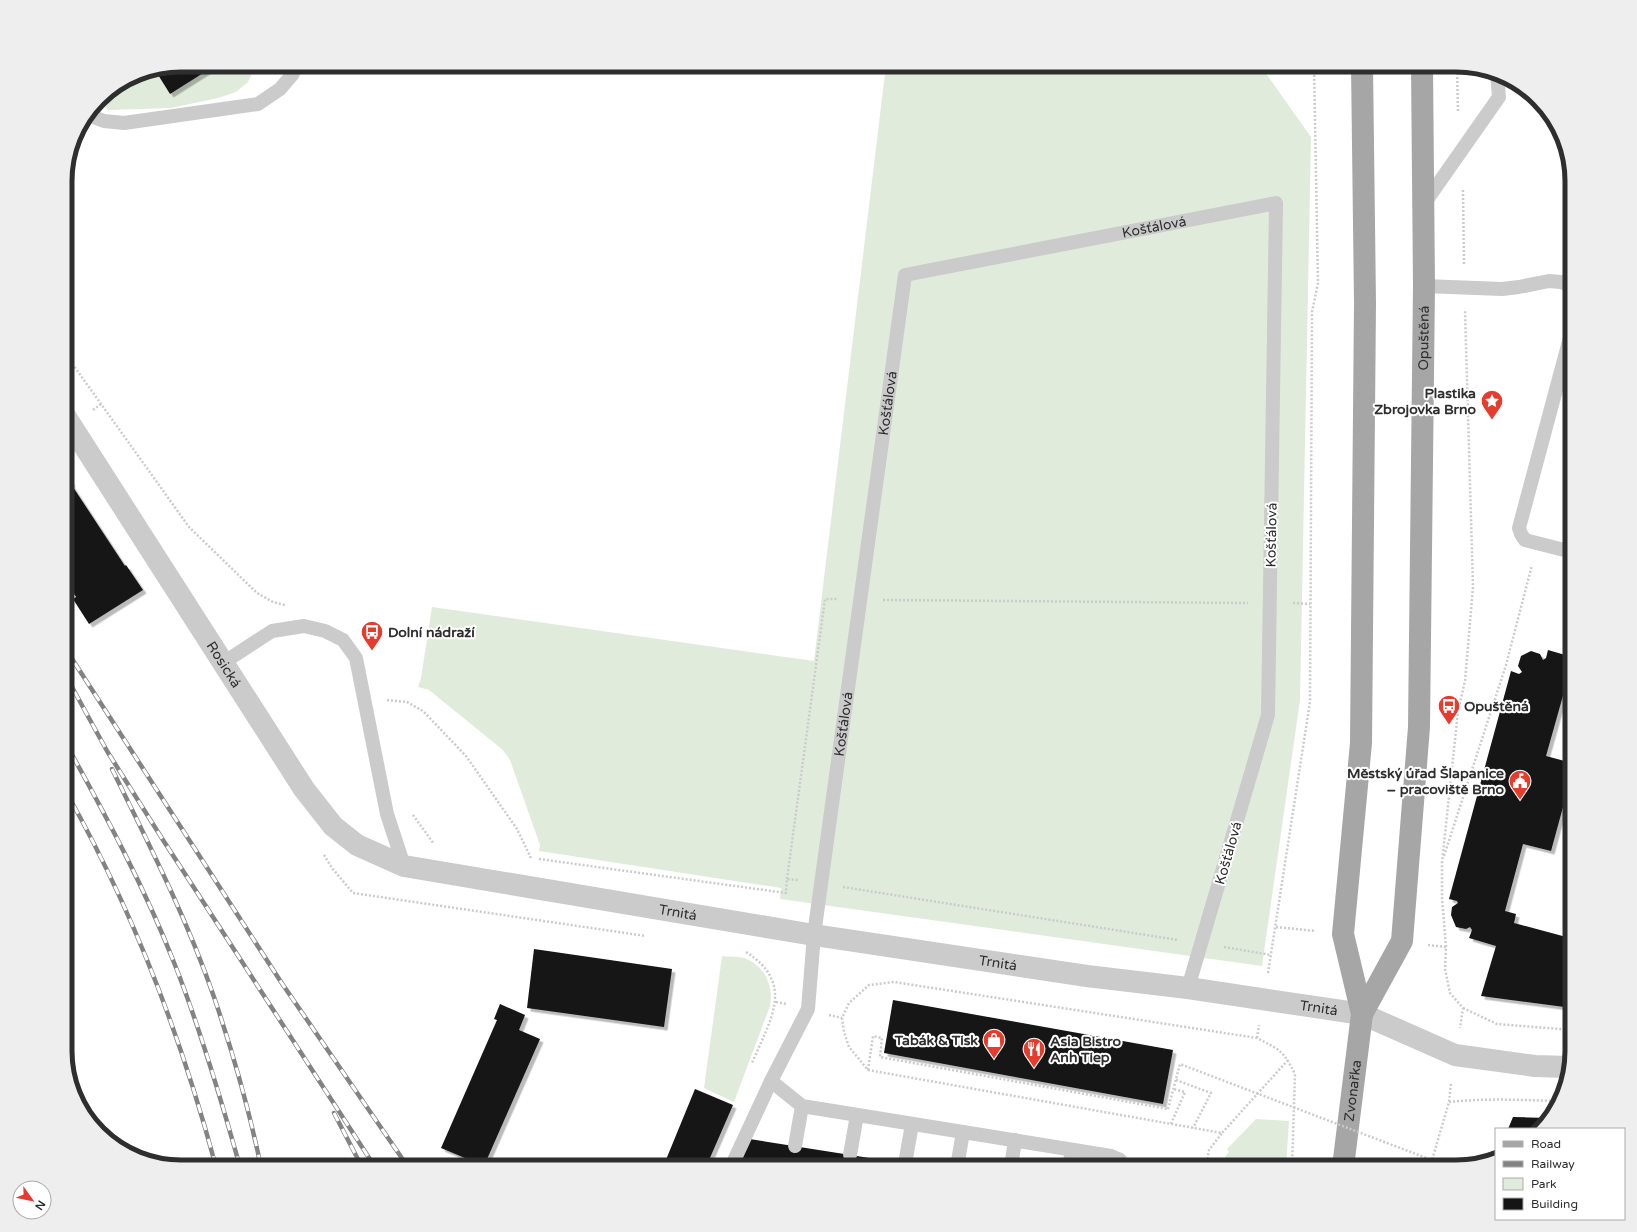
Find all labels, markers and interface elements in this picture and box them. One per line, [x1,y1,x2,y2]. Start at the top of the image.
street label: Košťálová [1121,213,1188,242]
street label: Opuštěná [1415,305,1433,370]
street label: Košťálová [875,370,901,436]
place label: Plastika Zbrojovka Brno [1374,385,1476,418]
place icon: Plastika Zbrojovka Brno [1479,388,1505,421]
street label: Košťálová [1262,502,1281,568]
bus stop icon: Dolní nádraží [359,619,385,652]
place label: Dolní nádraží [388,624,475,641]
street label: Rosická [203,638,245,691]
street label: Košťálová [831,691,856,757]
bus stop icon: Opuštěná [1436,693,1462,726]
place label: Opuštěná [1464,698,1529,715]
place label: Městský úřad Šlapanice – pracoviště Brno [1347,765,1504,798]
public building icon: Městský úřad Šlapanice – pracoviště Brno [1507,768,1533,801]
street label: Košťálová [1211,820,1246,887]
street label: Trnitá [658,901,698,924]
street label: Trnitá [978,952,1018,974]
street label: Trnitá [1299,997,1339,1019]
shop icon: Tabák & Tisk [981,1027,1007,1060]
place label: Tabák & Tisk [894,1032,978,1049]
place label: Asia Bistro Anh Tiep [1050,1033,1121,1066]
restaurant icon: Asia Bistro Anh Tiep [1021,1036,1047,1069]
street label: Zvonařka [1341,1059,1365,1122]
legend [1495,1128,1625,1220]
text: Road [1531,1137,1561,1151]
text: Railway [1531,1157,1575,1171]
text: Park [1531,1177,1557,1191]
north arrow [12,1180,52,1220]
text: Building [1531,1197,1578,1211]
text: N [32,1198,48,1212]

